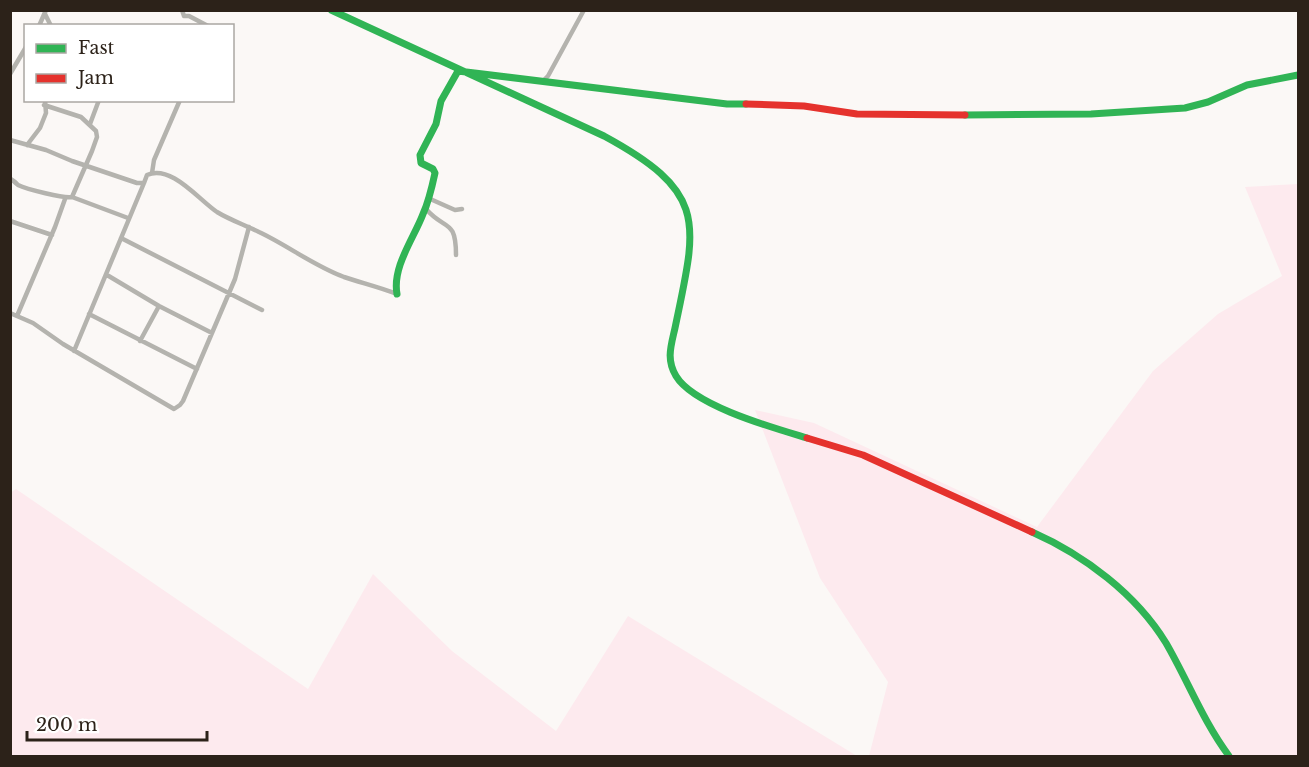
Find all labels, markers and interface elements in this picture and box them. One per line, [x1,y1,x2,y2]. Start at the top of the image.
legend [24,24,234,102]
text: Fast [78,37,115,59]
text: Jam [76,67,114,89]
scale bar [27,704,207,742]
text: 200 m [36,714,97,736]

